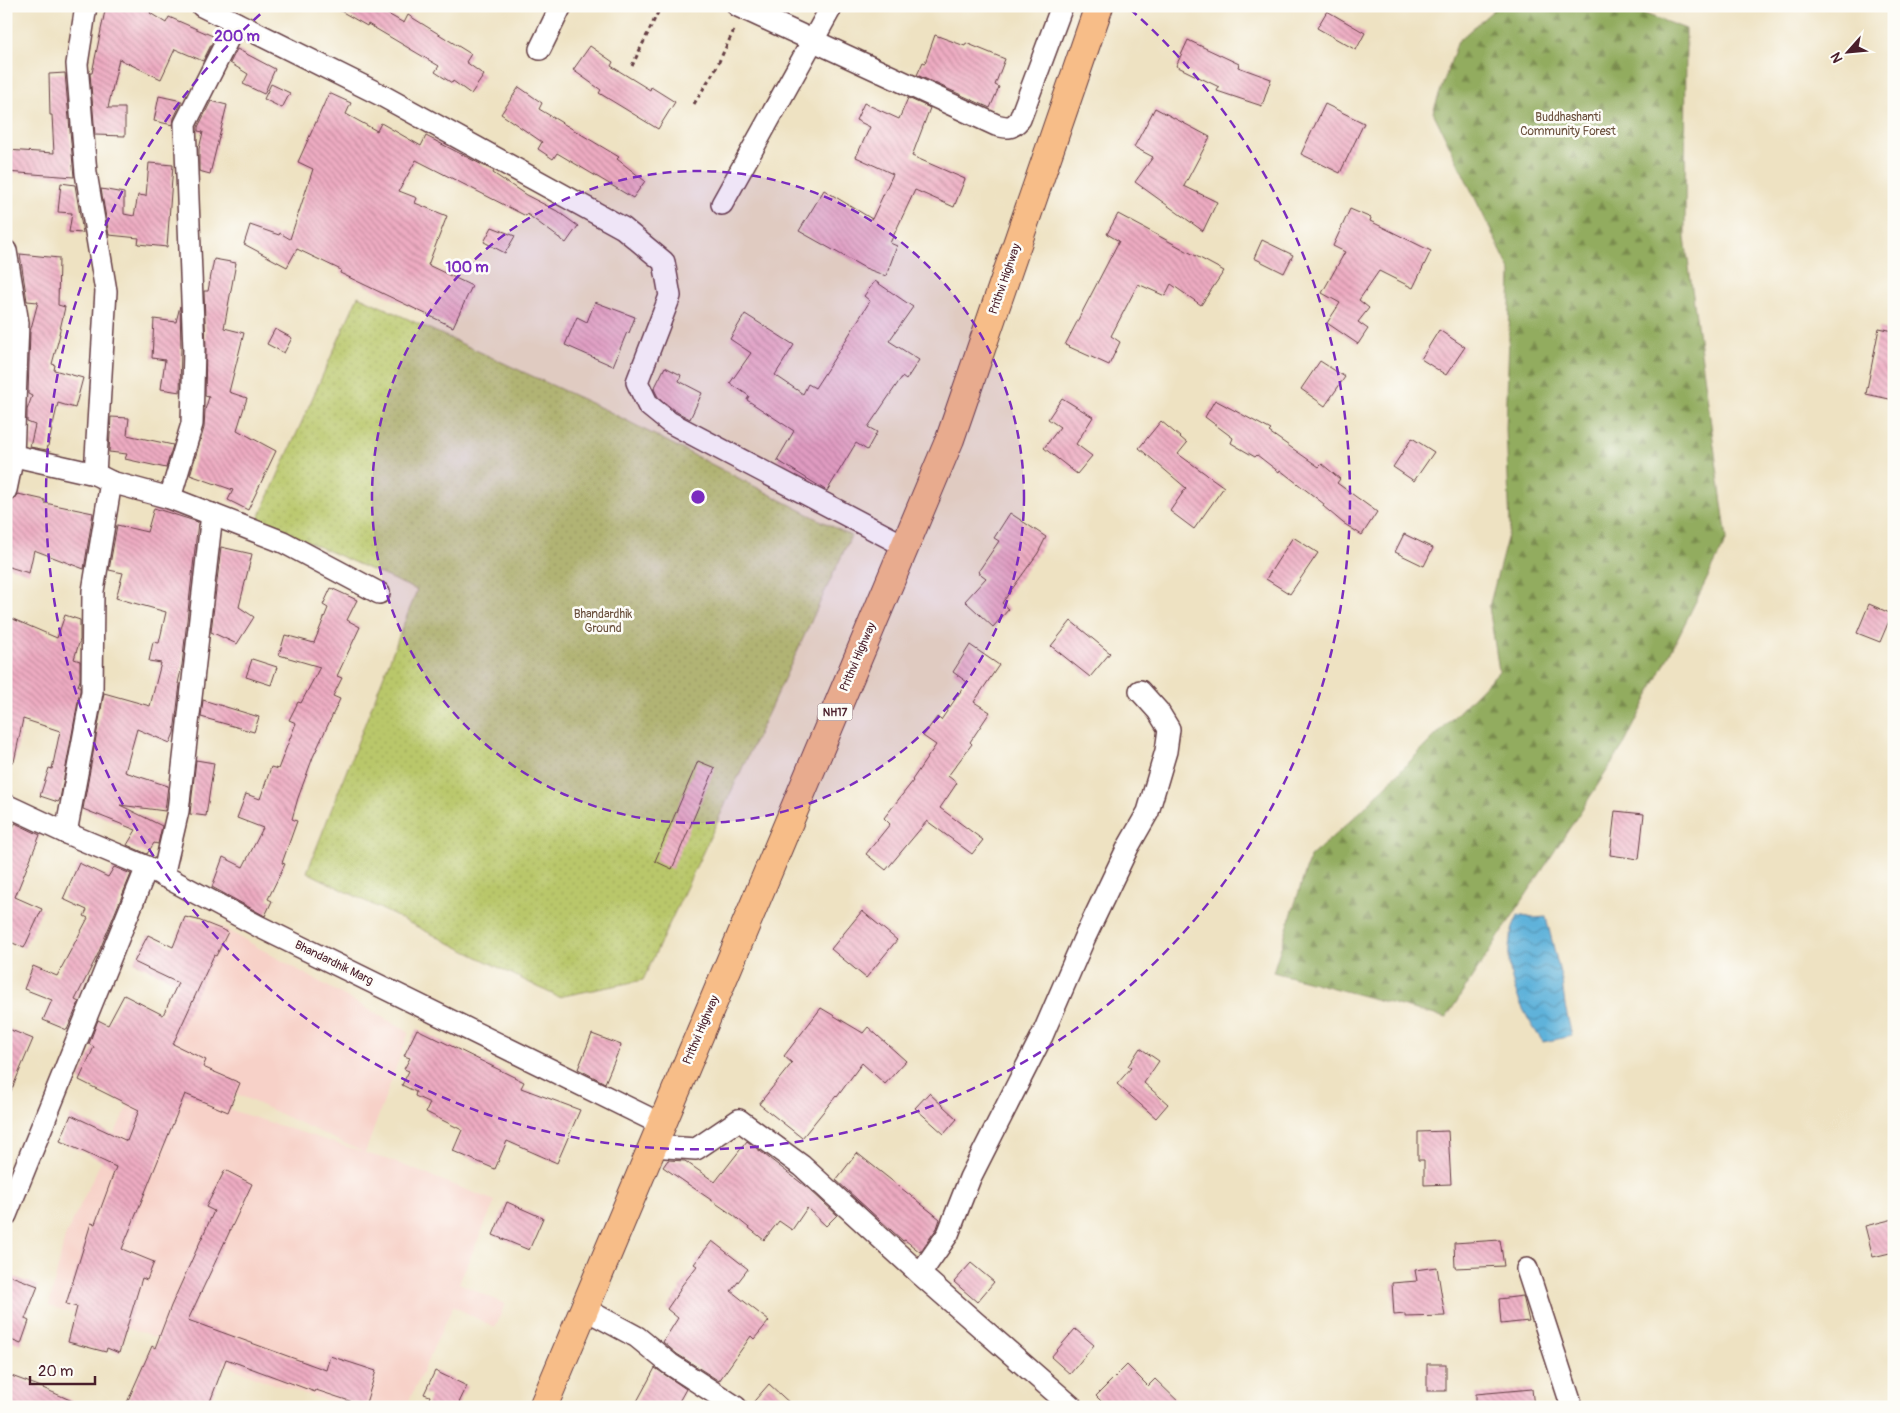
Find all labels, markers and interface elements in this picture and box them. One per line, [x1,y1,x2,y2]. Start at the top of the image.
text: 200 m [214,27,260,46]
north arrow [1822,28,1872,78]
text: N [1827,50,1847,66]
park label: Buddhashanti Community Forest [1520,110,1616,139]
street label: Prithvi Highway [986,242,1024,316]
text: 100 m [446,258,488,277]
centre of rings [689,488,707,506]
park label: Bhandardhik Ground [574,607,632,636]
street label: Prithvi Highway [837,620,879,694]
road number: NH17 [818,704,852,720]
street label: Bhandardhik Marg [292,937,376,989]
street label: Prithvi Highway [680,993,722,1067]
scale bar [30,1353,95,1385]
text: 20 m [38,1362,73,1381]

